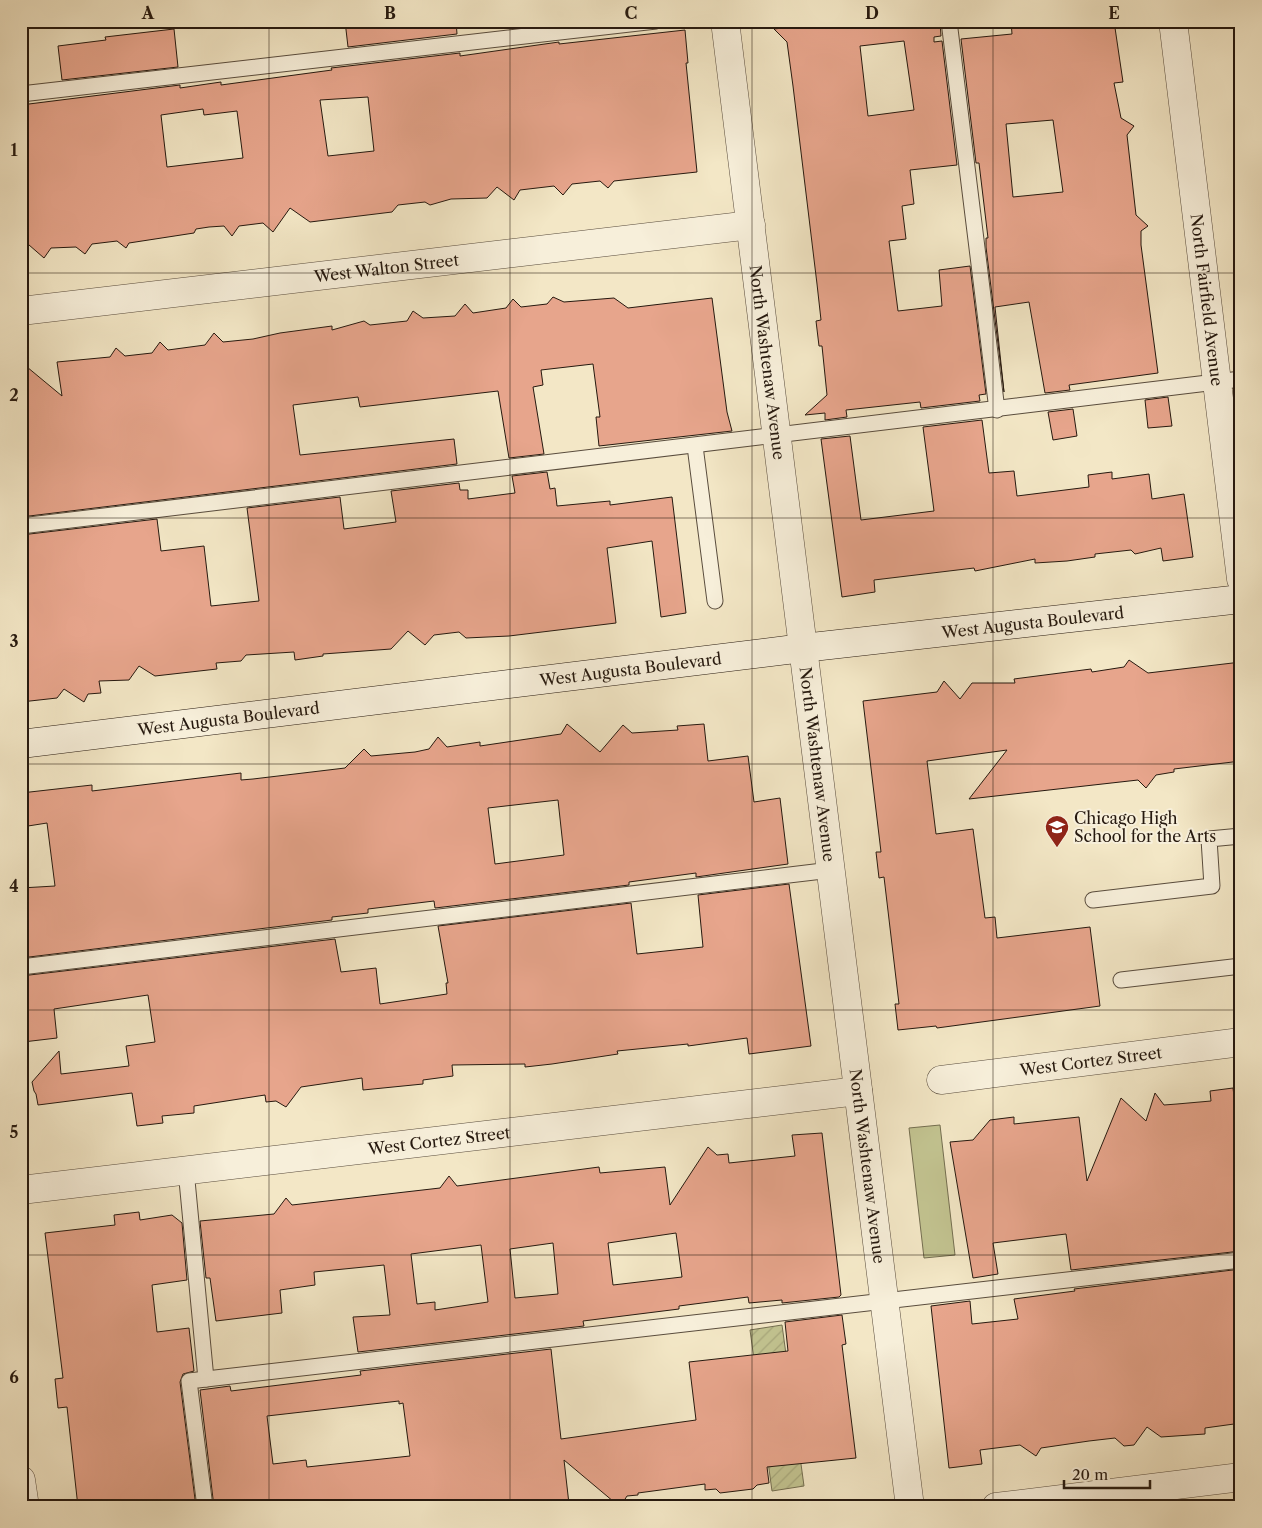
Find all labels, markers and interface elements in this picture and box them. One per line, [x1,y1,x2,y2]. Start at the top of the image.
text: A [141,3,155,23]
text: B [384,3,396,23]
text: C [625,3,637,23]
text: D [865,3,879,23]
text: E [1108,3,1120,23]
text: 1 [10,140,18,160]
street label: North Fairfield Avenue [1187,213,1227,387]
street label: West Walton Street [312,249,460,287]
street label: North Washtenaw Avenue [745,264,790,461]
text: 2 [9,385,19,405]
street label: West Augusta Boulevard [939,602,1125,643]
text: 3 [9,631,19,651]
street label: West Augusta Boulevard [537,648,723,690]
street label: North Washtenaw Avenue [795,666,840,863]
street label: West Augusta Boulevard [135,697,321,740]
place label: Chicago High School for the Arts [1074,808,1216,846]
school or university icon: Chicago High School for the Arts [1044,814,1070,848]
text: 4 [9,876,19,896]
street label: West Cortez Street [1017,1042,1164,1080]
street label: North Washtenaw Avenue [846,1068,890,1265]
text: 5 [10,1122,19,1142]
street label: West Cortez Street [366,1122,512,1159]
text: 6 [9,1367,19,1387]
scale bar [1064,1458,1151,1490]
text: 20 m [1072,1465,1108,1484]

